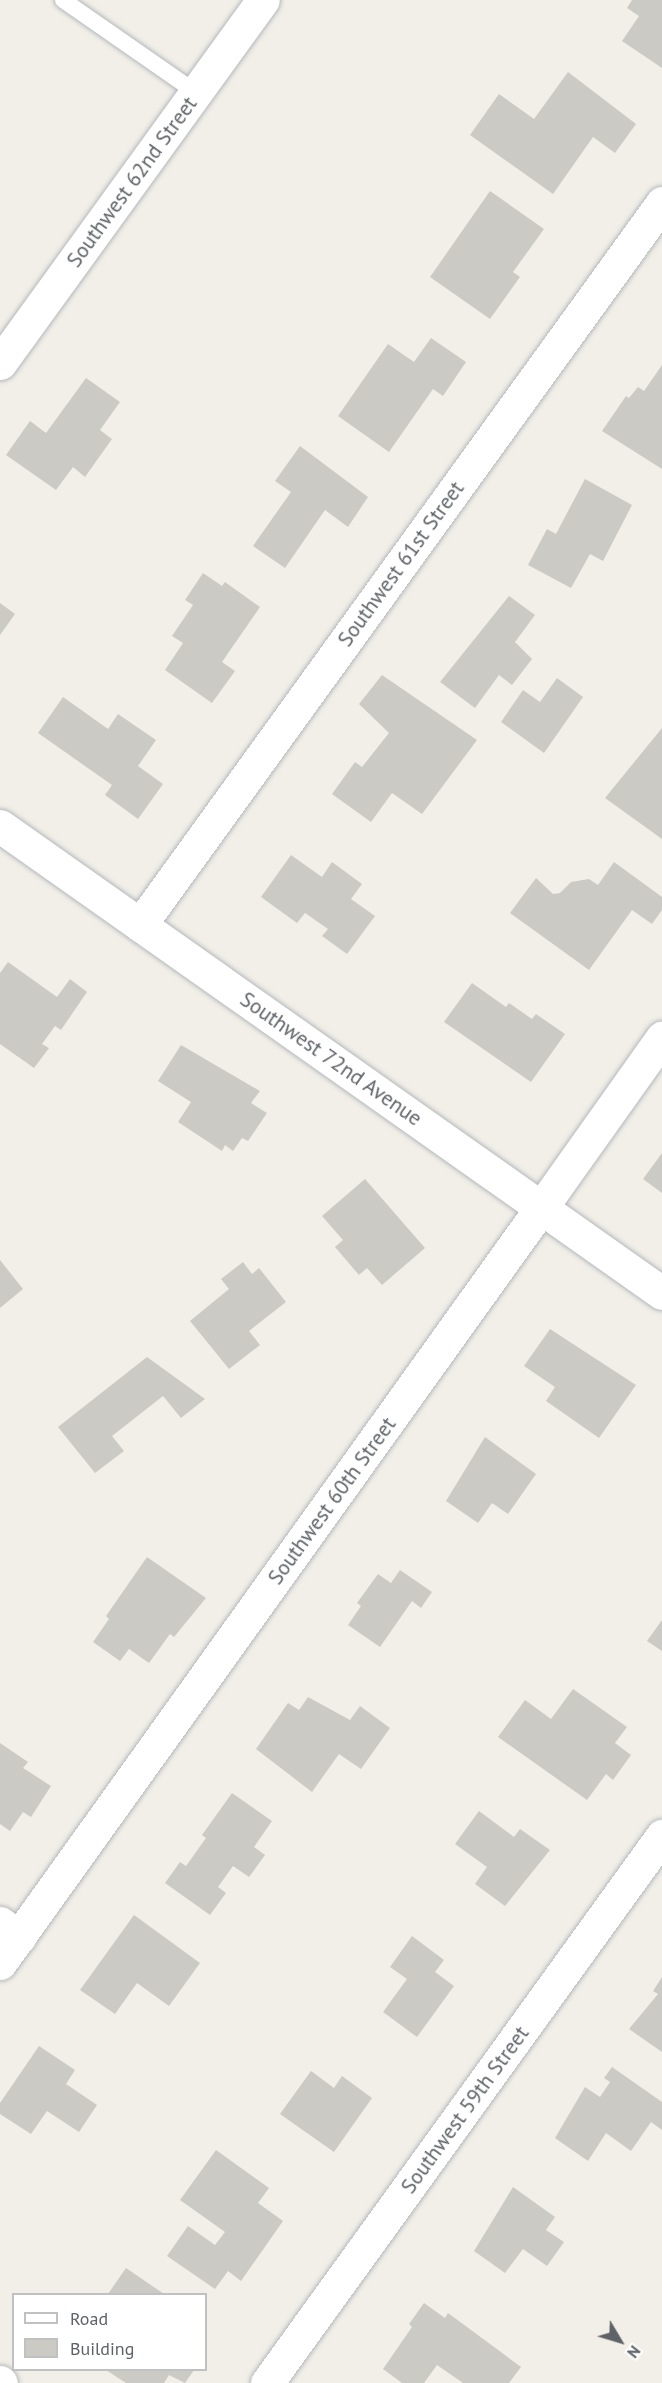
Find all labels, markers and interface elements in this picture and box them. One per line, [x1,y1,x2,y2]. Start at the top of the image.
street label: Southwest 62nd Street [62,92,202,272]
street label: Southwest 61st Street [333,477,469,651]
street label: Southwest 72nd Avenue [235,987,427,1131]
street label: Southwest 60th Street [263,1412,401,1590]
street label: Southwest 59th Street [396,2021,534,2199]
legend [12,2293,207,2371]
text: Road [70,2307,108,2330]
north arrow [590,2311,650,2371]
text: Building [70,2337,134,2360]
text: N [623,2342,645,2362]

